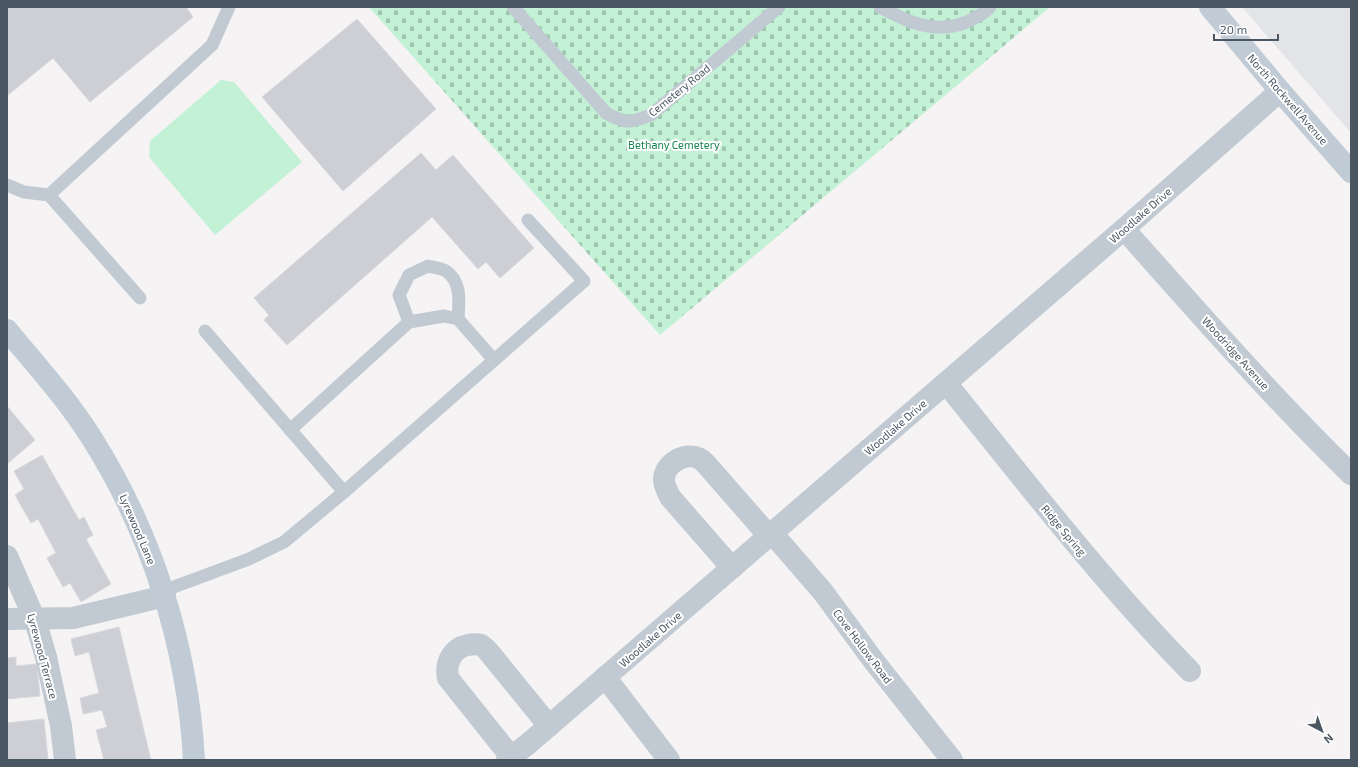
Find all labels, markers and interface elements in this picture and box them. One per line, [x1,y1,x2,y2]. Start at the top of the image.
scale bar [1214,16,1278,42]
text: 20 m [1220,22,1247,36]
street label: North Rockwell Avenue [1245,51,1331,147]
street label: Cemetery Road [646,61,712,119]
park label: Bethany Cemetery [628,138,720,151]
street label: Woodlake Drive [1106,184,1174,246]
street label: Woodridge Avenue [1200,314,1272,392]
street label: Woodlake Drive [861,396,929,458]
street label: Lyrewood Lane [117,492,159,566]
street label: Ridge Spring [1039,502,1089,558]
street label: Cove Hollow Road [831,606,895,686]
street label: Woodlake Drive [616,608,684,670]
street label: Lyrewood Terrace [25,612,61,700]
north arrow [1302,711,1342,751]
text: N [1322,731,1336,746]

